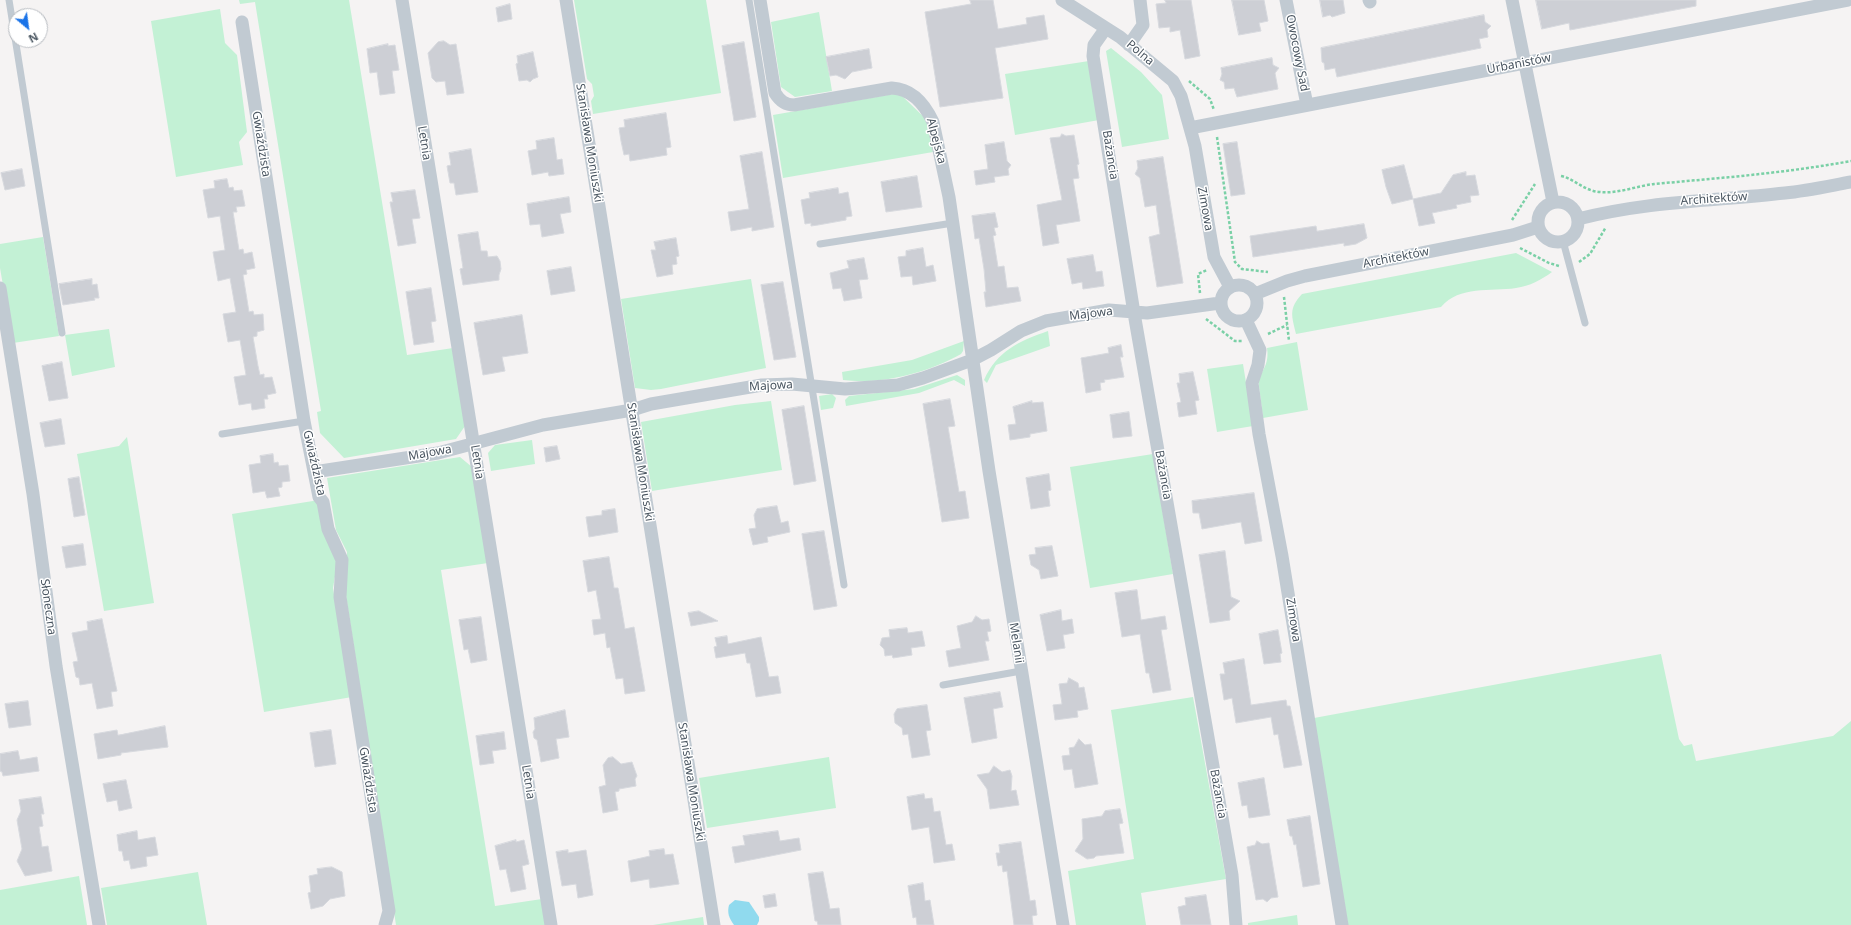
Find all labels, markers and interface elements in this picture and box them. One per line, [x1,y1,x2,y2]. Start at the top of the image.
north arrow [8,8,48,48]
street label: Owocowy Sad [1282,13,1312,93]
text: N [26,29,41,47]
street label: Polna [1123,37,1157,69]
street label: Urbanistów [1486,51,1552,77]
street label: Stanisława Moniuszki [573,83,605,203]
street label: Gwiaździsta [249,110,273,178]
street label: Alpejska [923,116,949,166]
street label: Letnia [414,125,434,161]
street label: Bażancia [1099,129,1121,181]
street label: Zimowa [1194,186,1216,232]
street label: Architektów [1680,189,1748,209]
street label: Architektów [1362,245,1430,271]
street label: Majowa [1068,304,1114,324]
street label: Majowa [749,378,793,394]
street label: Stanisława Moniuszki [624,402,656,522]
street label: Gwiaździsta [299,429,329,497]
street label: Majowa [407,442,453,464]
street label: Letnia [467,444,487,480]
street label: Bażancia [1152,449,1174,501]
street label: Słoneczna [37,578,59,636]
street label: Zimowa [1282,597,1304,643]
street label: Melanii [1006,622,1026,664]
street label: Stanisława Moniuszki [675,722,707,842]
street label: Gwiaździsta [356,746,380,814]
street label: Letnia [518,764,538,800]
street label: Bażancia [1207,768,1229,820]

